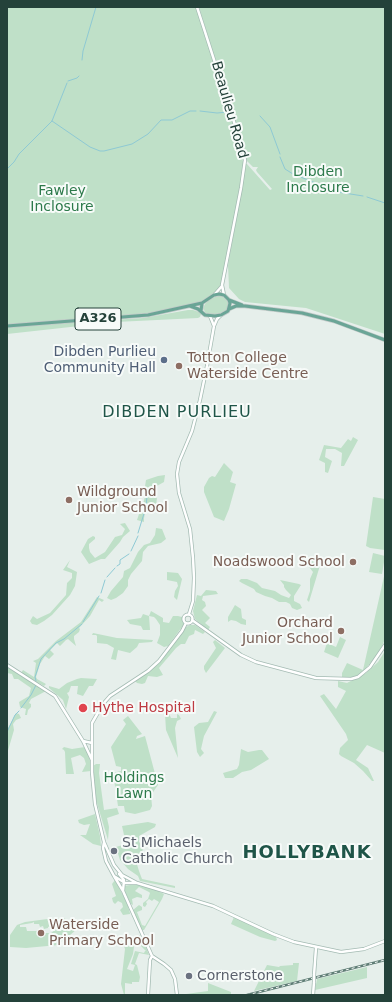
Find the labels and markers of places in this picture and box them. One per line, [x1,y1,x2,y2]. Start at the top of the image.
place label: Dibden Purlieu Community Hall [44,344,156,376]
place label: Totton College Waterside Centre [187,350,308,382]
marker: Dibden Purlieu Community Hall [159,355,169,365]
marker: Totton College Waterside Centre [174,361,184,371]
place label: Wildground Junior School [77,484,168,516]
marker: Wildground Junior School [64,495,74,505]
place label: Noadswood School [213,554,345,570]
marker: Noadswood School [348,557,358,567]
place label: Orchard Junior School [242,615,333,648]
marker: Orchard Junior School [336,626,346,636]
place label: Hythe Hospital [92,700,195,716]
marker: Hythe Hospital [77,702,89,714]
place label: St Michaels Catholic Church [122,835,233,868]
marker: St Michaels Catholic Church [109,846,119,856]
place label: Waterside Primary School [49,917,154,950]
marker: Waterside Primary School [36,928,46,938]
place label: Cornerstone [197,968,283,984]
marker: Cornerstone [184,971,194,981]

